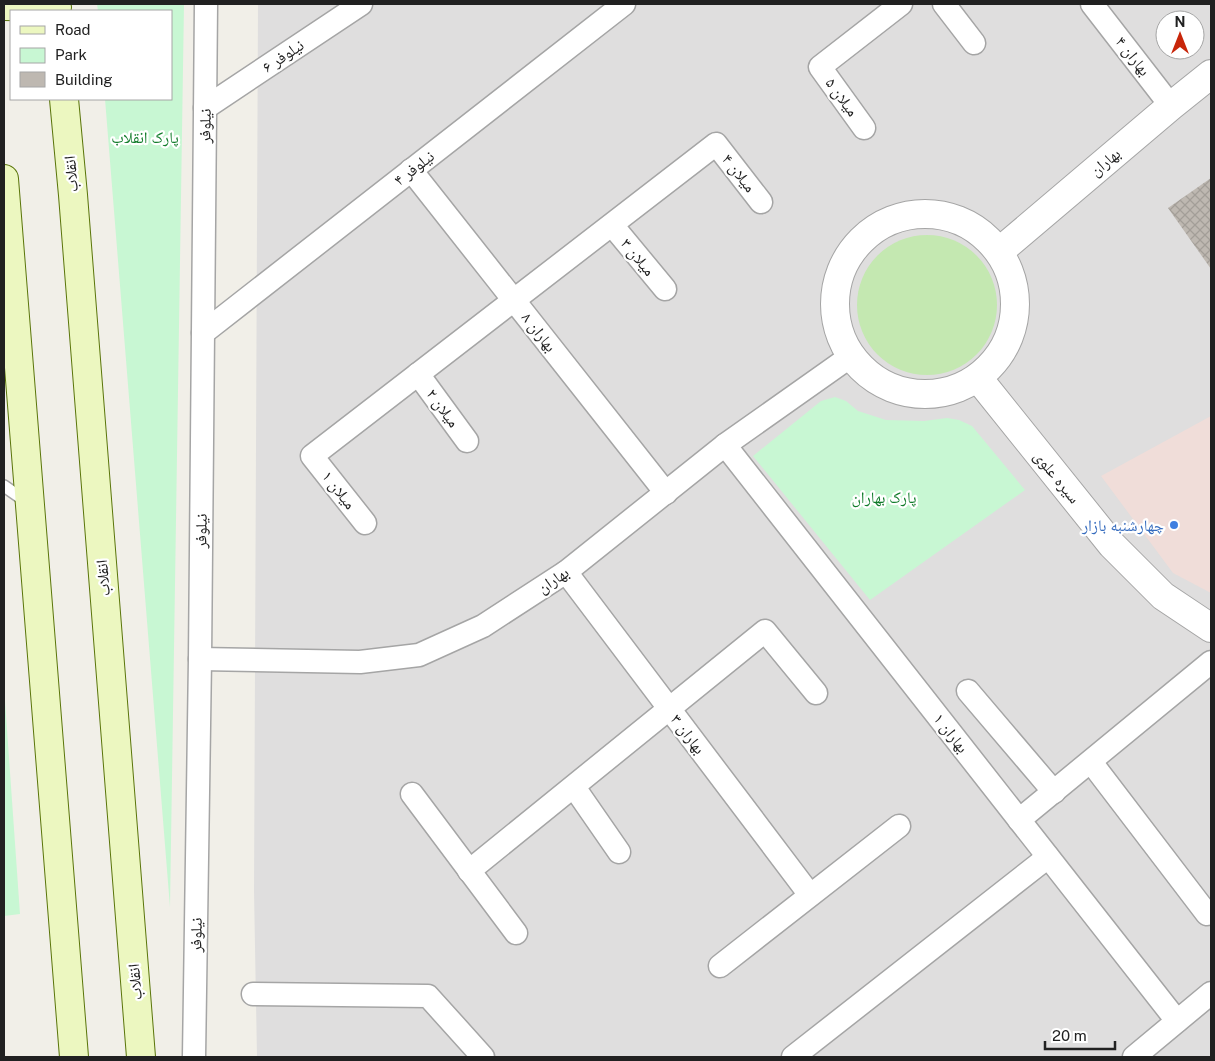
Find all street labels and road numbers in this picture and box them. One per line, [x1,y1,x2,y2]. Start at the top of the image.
street label: بهاران ۴ [1111,32,1154,80]
street label: نیلوفر ۶ [259,35,307,77]
street label: میلان ۵ [821,74,862,121]
street label: نیلوفر [195,108,215,145]
street label: بهاران [1086,144,1125,181]
street label: نیلوفر ۴ [390,146,438,190]
street label: میلان ۴ [717,150,760,197]
street label: انقلاب [60,155,82,193]
street label: میلان ۳ [616,234,659,280]
street label: بهاران ۸ [517,308,560,356]
street label: میلان ۲ [422,385,463,432]
street label: سیره علوی [1029,447,1084,508]
street label: میلان ۱ [317,467,360,514]
street label: نیلوفر [191,513,211,550]
street label: انقلاب [92,559,114,597]
street label: بهاران [534,563,573,598]
street label: بهاران ۱ [929,709,972,757]
street label: بهاران ۳ [666,710,709,758]
street label: نیلوفر [186,917,206,954]
street label: انقلاب [124,963,146,1001]

